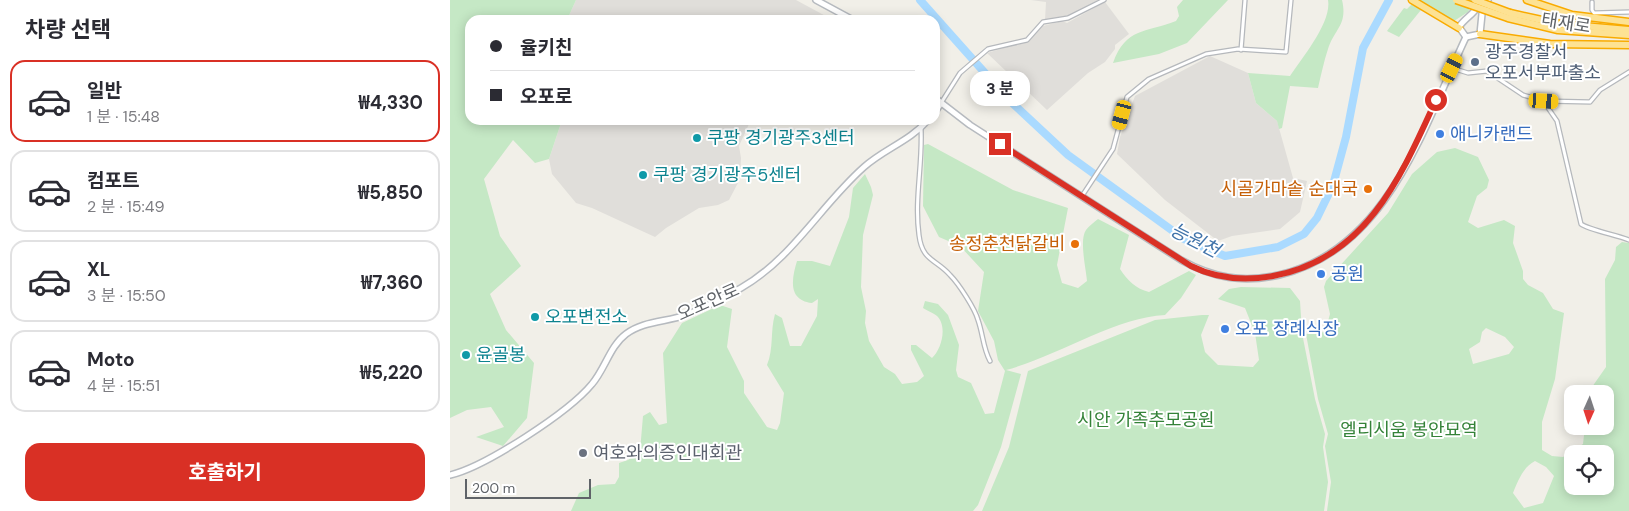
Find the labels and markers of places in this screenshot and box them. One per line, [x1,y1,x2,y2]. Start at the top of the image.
place label: 광주경찰서 오포서부파출소 [1485,40,1601,85]
marker: 광주경찰서 오포서부파출소 [1469,56,1481,68]
place label: 애니카랜드 [1450,122,1533,146]
place label: 쿠팡 경기광주3센터 [707,126,855,150]
marker: 애니카랜드 [1434,128,1446,140]
marker: 쿠팡 경기광주3센터 [691,132,703,144]
place label: 쿠팡 경기광주5센터 [653,163,801,187]
marker: 쿠팡 경기광주5센터 [637,169,649,181]
place label: 시골가마솥 순대국 [1221,177,1358,201]
marker: 시골가마솥 순대국 [1362,183,1374,195]
place label: 송정춘천닭갈비 [949,232,1065,256]
marker: 송정춘천닭갈비 [1069,238,1081,250]
place label: 공원 [1331,262,1364,286]
marker: 공원 [1315,268,1327,280]
place label: 오포변전소 [545,305,628,329]
marker: 오포변전소 [529,311,541,323]
place label: 오포 장례식장 [1235,317,1339,341]
marker: 오포 장례식장 [1219,323,1231,335]
place label: 윤골봉 [476,343,526,367]
marker: 윤골봉 [460,349,472,361]
place label: 여호와의증인대회관 [593,441,742,465]
marker: 여호와의증인대회관 [577,447,589,459]

